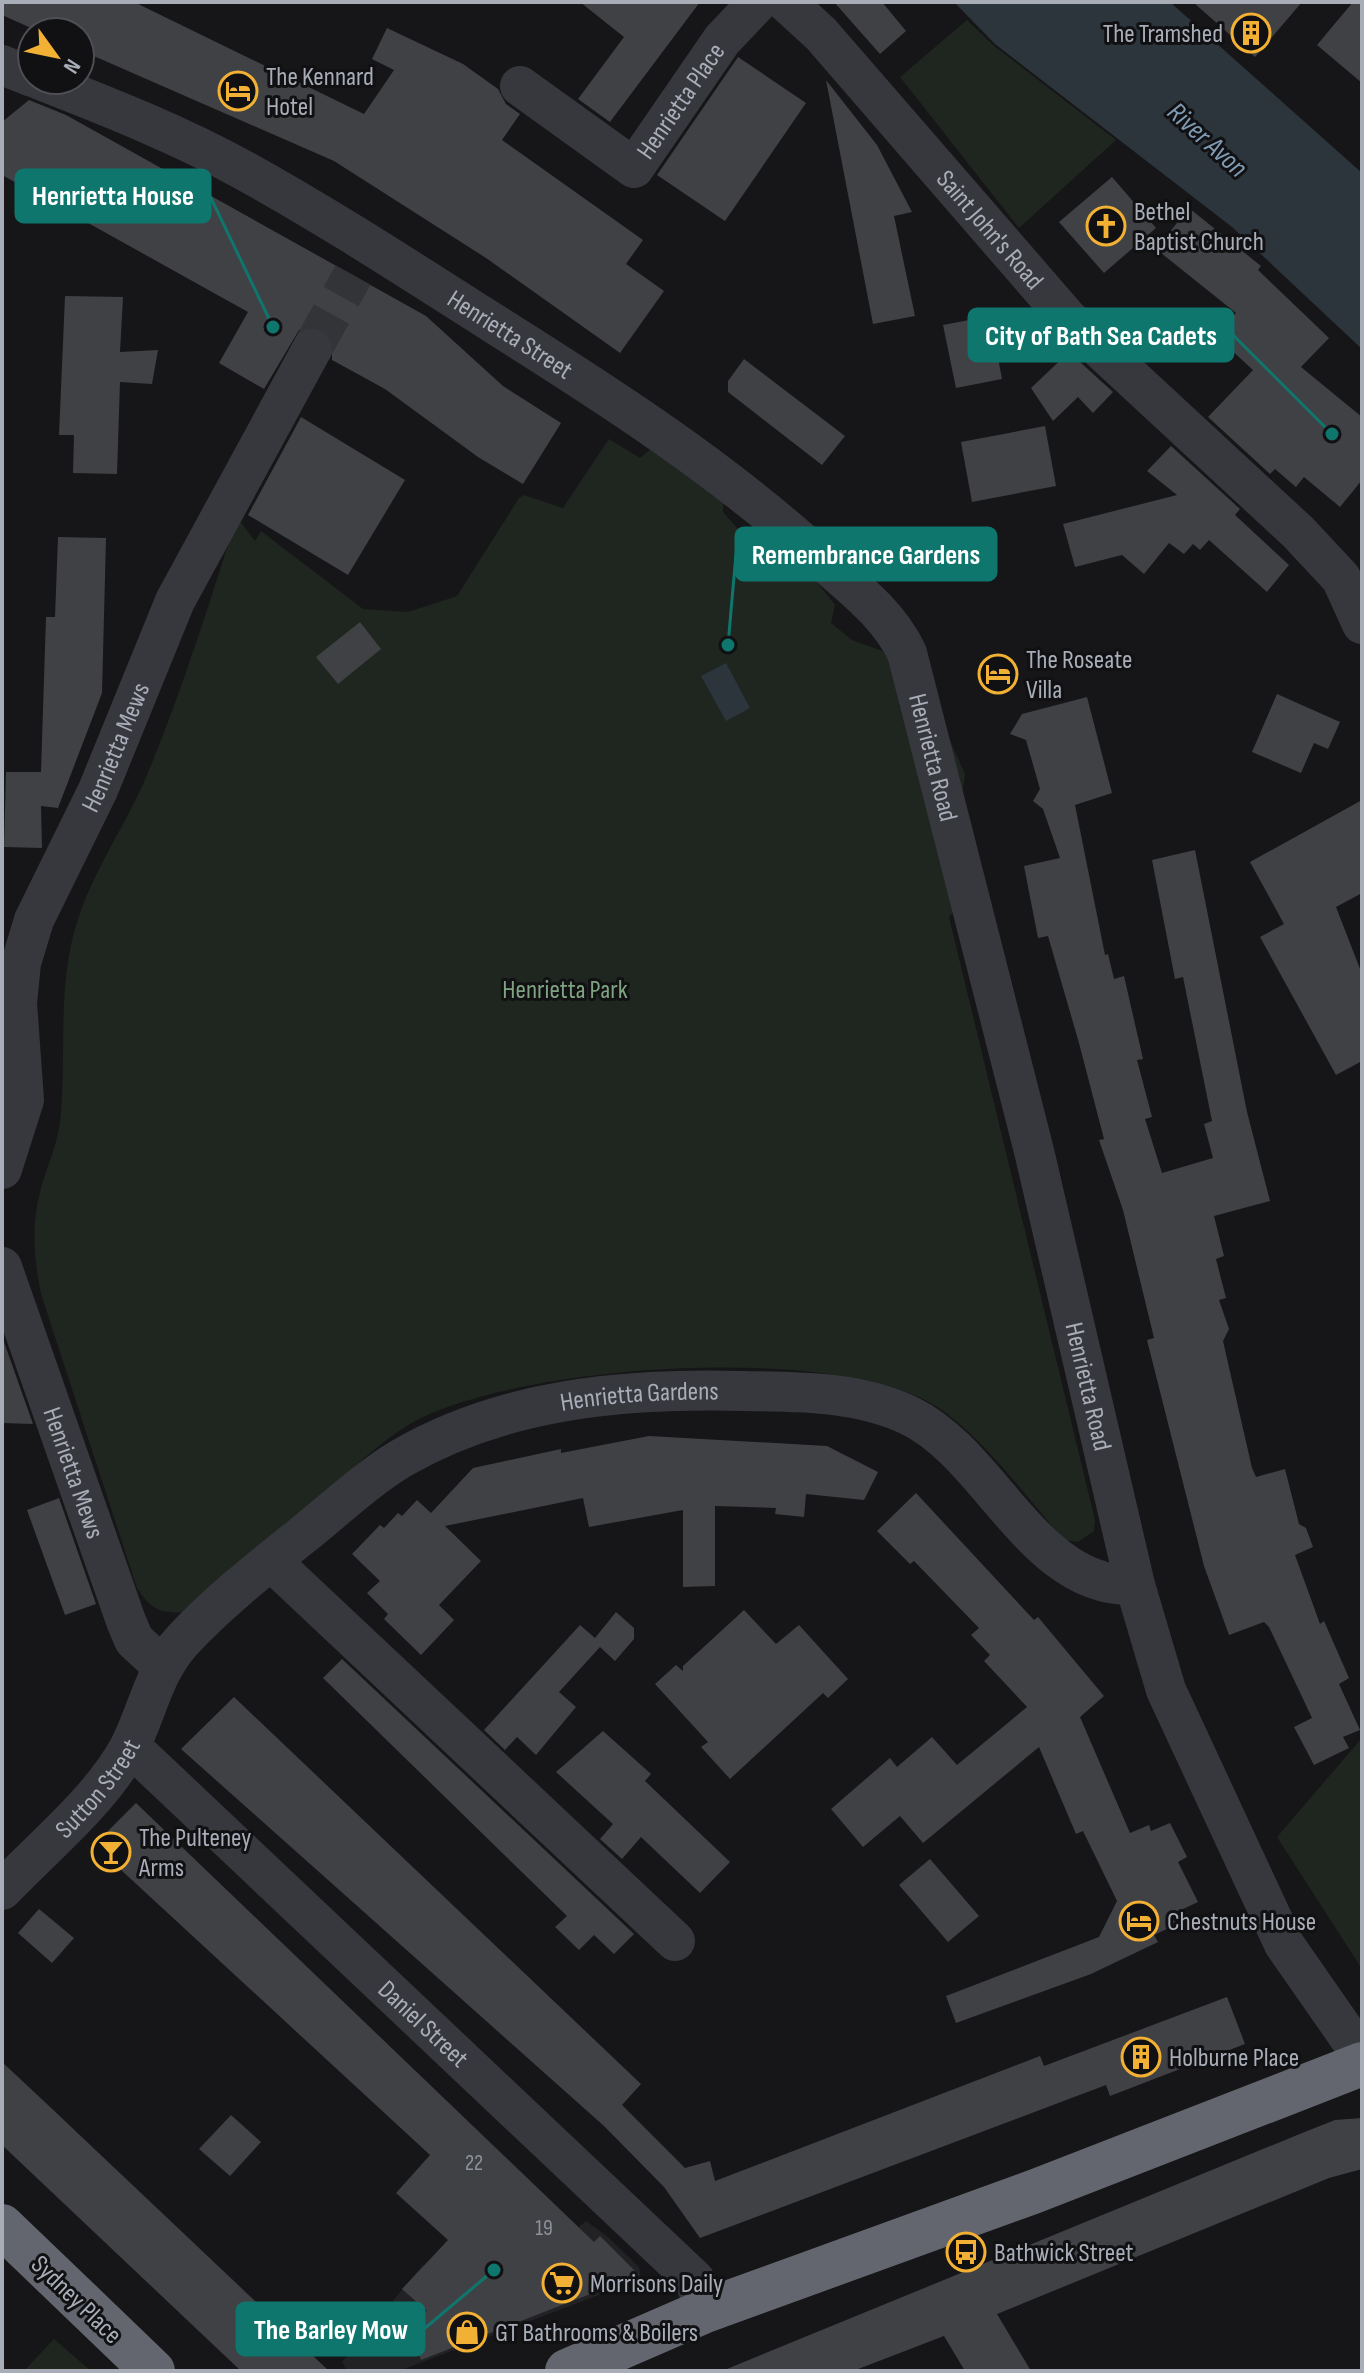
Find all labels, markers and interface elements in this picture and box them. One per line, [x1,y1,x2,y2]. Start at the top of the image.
building icon: The Tramshed [1230,12,1272,54]
north arrow [16,16,96,96]
place label: The Tramshed [1103,19,1223,50]
street label: Henrietta Place [631,38,732,166]
text: N [57,54,86,78]
place label: The Kennard Hotel [266,62,374,123]
hotel icon: The Kennard Hotel [217,70,259,112]
water label: River Avon [1160,96,1254,185]
street label: Saint John's Road [929,164,1049,296]
callout: Henrietta House [16,170,210,222]
text: Henrietta House [32,180,194,213]
place label: Bethel Baptist Church [1134,197,1264,258]
church icon: Bethel Baptist Church [1085,205,1127,247]
street label: Henrietta Street [441,284,578,387]
callout: City of Bath Sea Cadets [969,309,1233,361]
text: City of Bath Sea Cadets [985,320,1217,353]
callout: Remembrance Gardens [736,528,996,580]
text: Remembrance Gardens [752,539,980,572]
place label: The Roseate Villa [1026,645,1133,706]
hotel icon: The Roseate Villa [977,653,1019,695]
street label: Henrietta Mews [76,678,157,817]
street label: Henrietta Road [901,691,963,825]
park label: Henrietta Park [502,975,628,1006]
street label: Henrietta Road [1057,1320,1117,1454]
street label: Henrietta Gardens [558,1377,719,1419]
street label: Henrietta Mews [35,1403,110,1543]
street label: Sutton Street [50,1734,148,1845]
place label: The Pulteney Arms [138,1823,251,1884]
bar icon: The Pulteney Arms [90,1831,132,1873]
hotel icon: Chestnuts House [1118,1900,1160,1942]
place label: Chestnuts House [1167,1907,1316,1938]
street label: Daniel Street [371,1975,474,2075]
building icon: Holburne Place [1120,2036,1162,2078]
place label: Holburne Place [1169,2043,1299,2074]
house number: 22 [465,2150,483,2177]
house number: 19 [535,2215,553,2242]
bus stop icon: Bathwick Street [945,2231,987,2273]
place label: Bathwick Street [994,2238,1134,2269]
street label: Sydney Place [24,2249,128,2351]
supermarket icon: Morrisons Daily [541,2262,583,2304]
place label: Morrisons Daily [590,2269,723,2300]
callout: The Barley Mow [237,2303,424,2355]
shop icon: GT Bathrooms & Boilers [446,2311,488,2353]
text: The Barley Mow [254,2314,408,2347]
place label: GT Bathrooms & Boilers [495,2318,698,2349]

